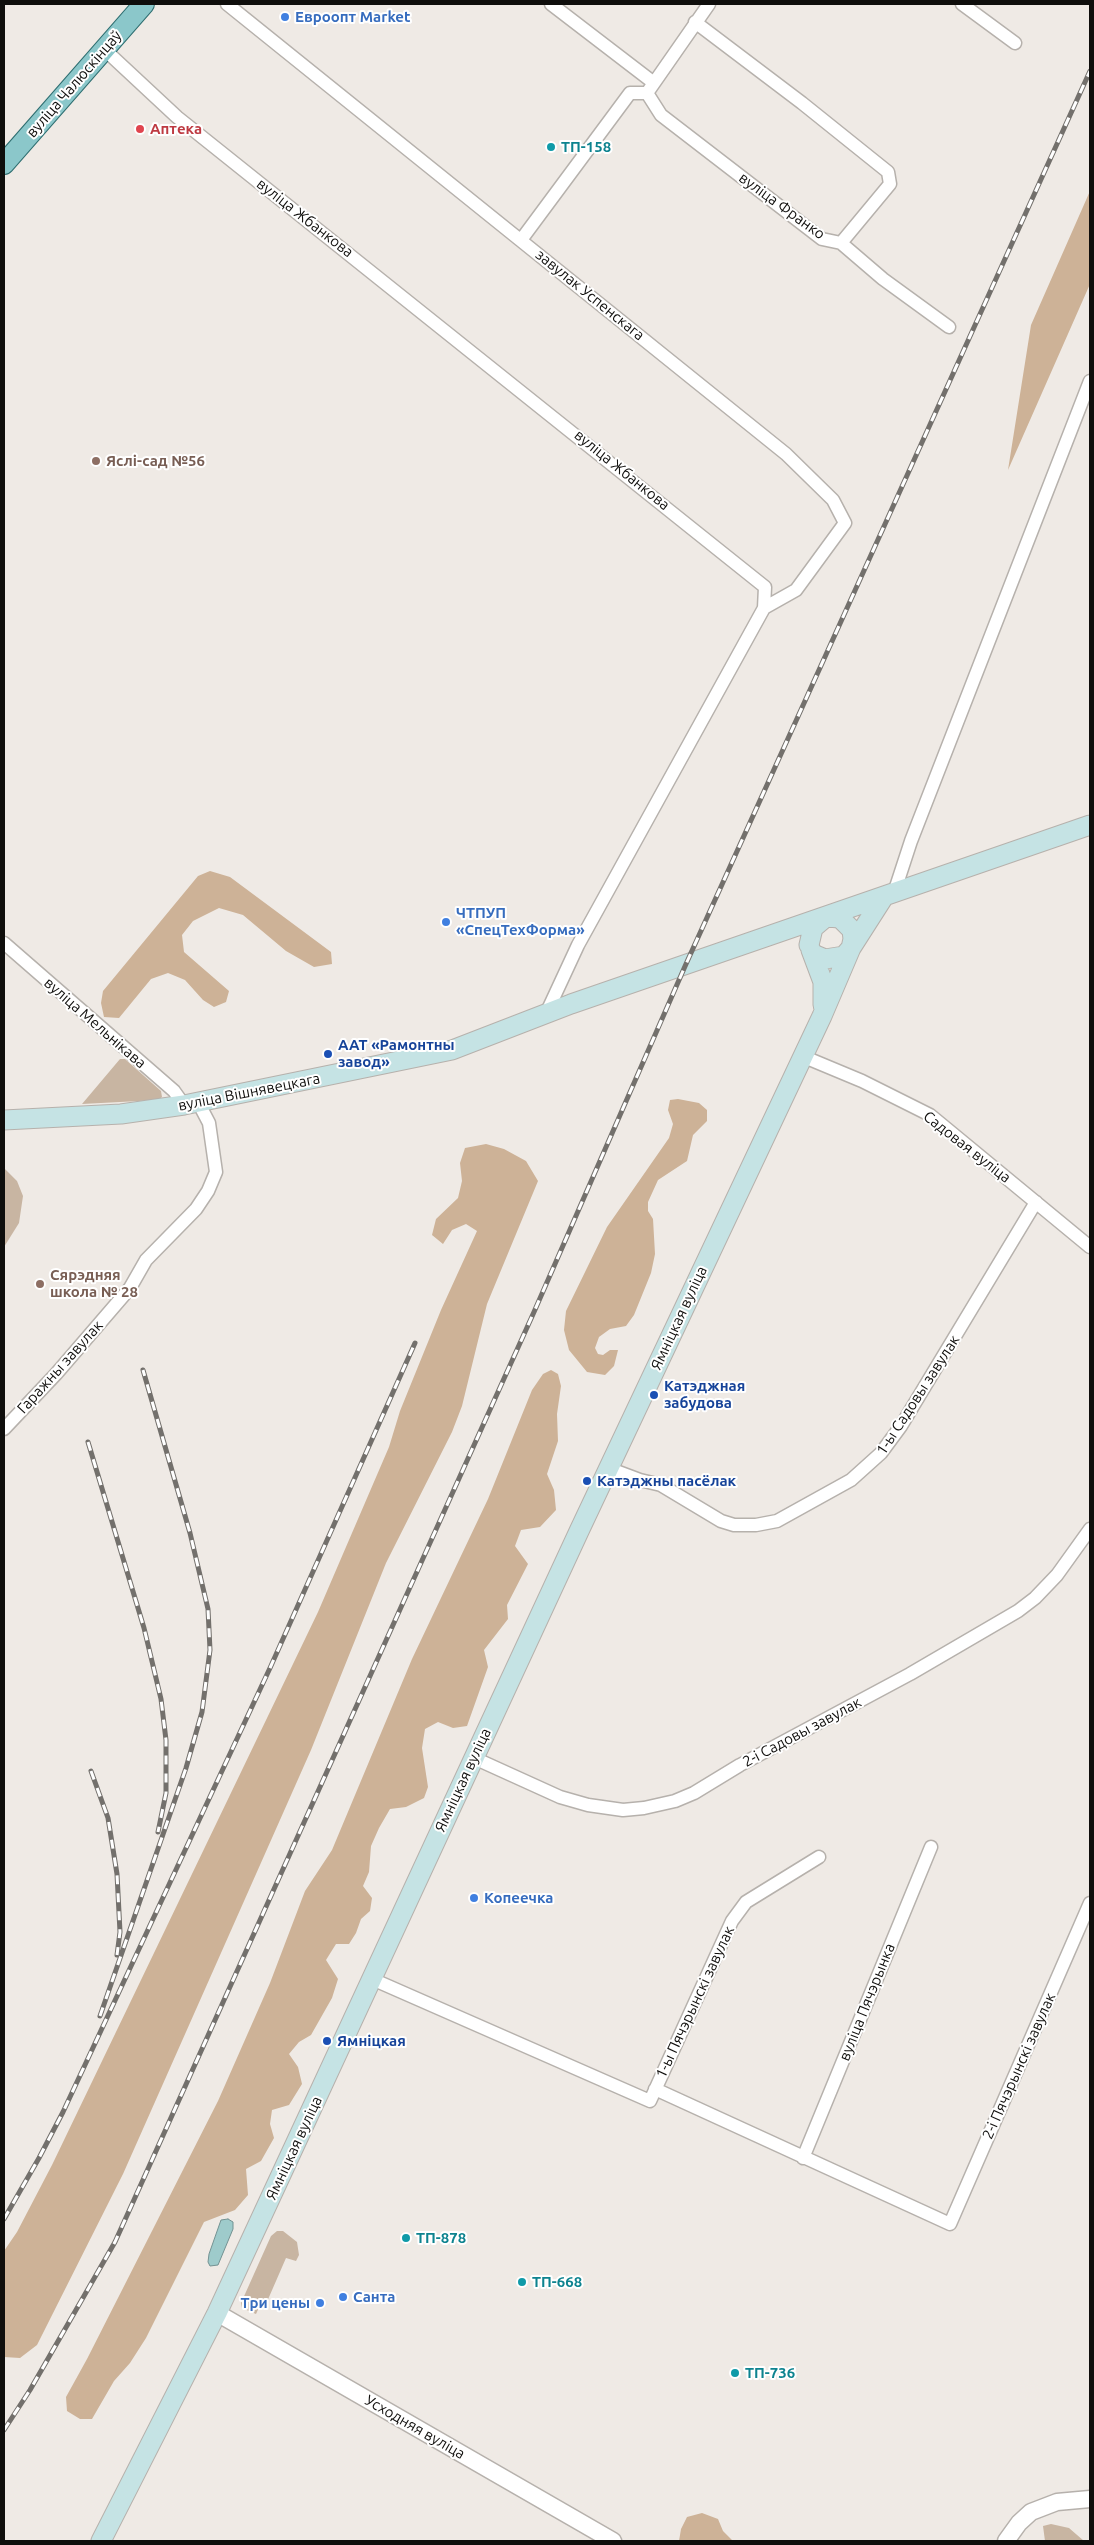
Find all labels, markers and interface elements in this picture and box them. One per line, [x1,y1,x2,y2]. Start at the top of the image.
place label: Евроопт Market [295,8,410,26]
marker: Евроопт Market [279,11,291,23]
street label: вуліца Чалюскінцаў [23,27,125,141]
place label: Аптека [150,120,202,138]
marker: Аптека [134,123,146,135]
place label: ТП-158 [561,138,611,156]
marker: ТП-158 [545,141,557,153]
street label: вуліца Франко [735,169,829,243]
street label: вуліца Жбанкова [253,175,357,261]
street label: завулак Успенскага [532,246,648,344]
street label: вуліца Жбанкова [571,426,673,514]
place label: Яслі-сад №56 [106,452,205,470]
marker: Яслі-сад №56 [90,455,102,467]
place label: ЧТПУП «СпецТехФорма» [456,904,585,939]
marker: ЧТПУП «СпецТехФорма» [440,916,452,928]
street label: вуліца Мельнікава [40,974,150,1072]
place label: ААТ «Рамонтны завод» [338,1036,455,1071]
marker: ААТ «Рамонтны завод» [322,1048,334,1060]
street label: вуліца Вішнявецкага [177,1069,321,1115]
street label: Садовая вуліца [920,1107,1014,1187]
street label: Ямніцкая вуліца [647,1263,711,1373]
place label: Сярэдняя школа № 28 [50,1266,138,1301]
marker: Сярэдняя школа № 28 [34,1278,46,1290]
street label: Гаражны завулак [13,1317,107,1417]
street label: 1-ы Садовы завулак [873,1332,963,1458]
place label: Катэджная забудова [664,1377,745,1412]
marker: Катэджная забудова [648,1389,660,1401]
place label: Катэджны пасёлак [597,1472,736,1490]
marker: Катэджны пасёлак [581,1475,593,1487]
street label: 2-і Садовы завулак [740,1693,864,1771]
street label: Ямніцкая вуліца [431,1725,495,1835]
place label: Копеечка [484,1889,554,1907]
marker: Копеечка [468,1892,480,1904]
street label: 1-ы Пячэрынскі завулак [652,1923,738,2081]
street label: вуліца Пячэрынка [835,1941,899,2063]
street label: 2-і Пячэрынскі завулак [979,1990,1059,2142]
place label: Ямніцкая [337,2032,406,2050]
marker: Ямніцкая [321,2035,333,2047]
street label: Ямніцкая вуліца [262,2093,326,2203]
place label: ТП-878 [416,2229,466,2247]
marker: ТП-878 [400,2232,412,2244]
place label: ТП-668 [532,2273,582,2291]
marker: ТП-668 [516,2276,528,2288]
place label: Санта [353,2288,395,2306]
marker: Санта [337,2291,349,2303]
place label: Три цены [241,2294,310,2312]
marker: Три цены [314,2297,326,2309]
place label: ТП-736 [745,2364,795,2382]
marker: ТП-736 [729,2367,741,2379]
street label: Усходняя вуліца [362,2391,468,2463]

